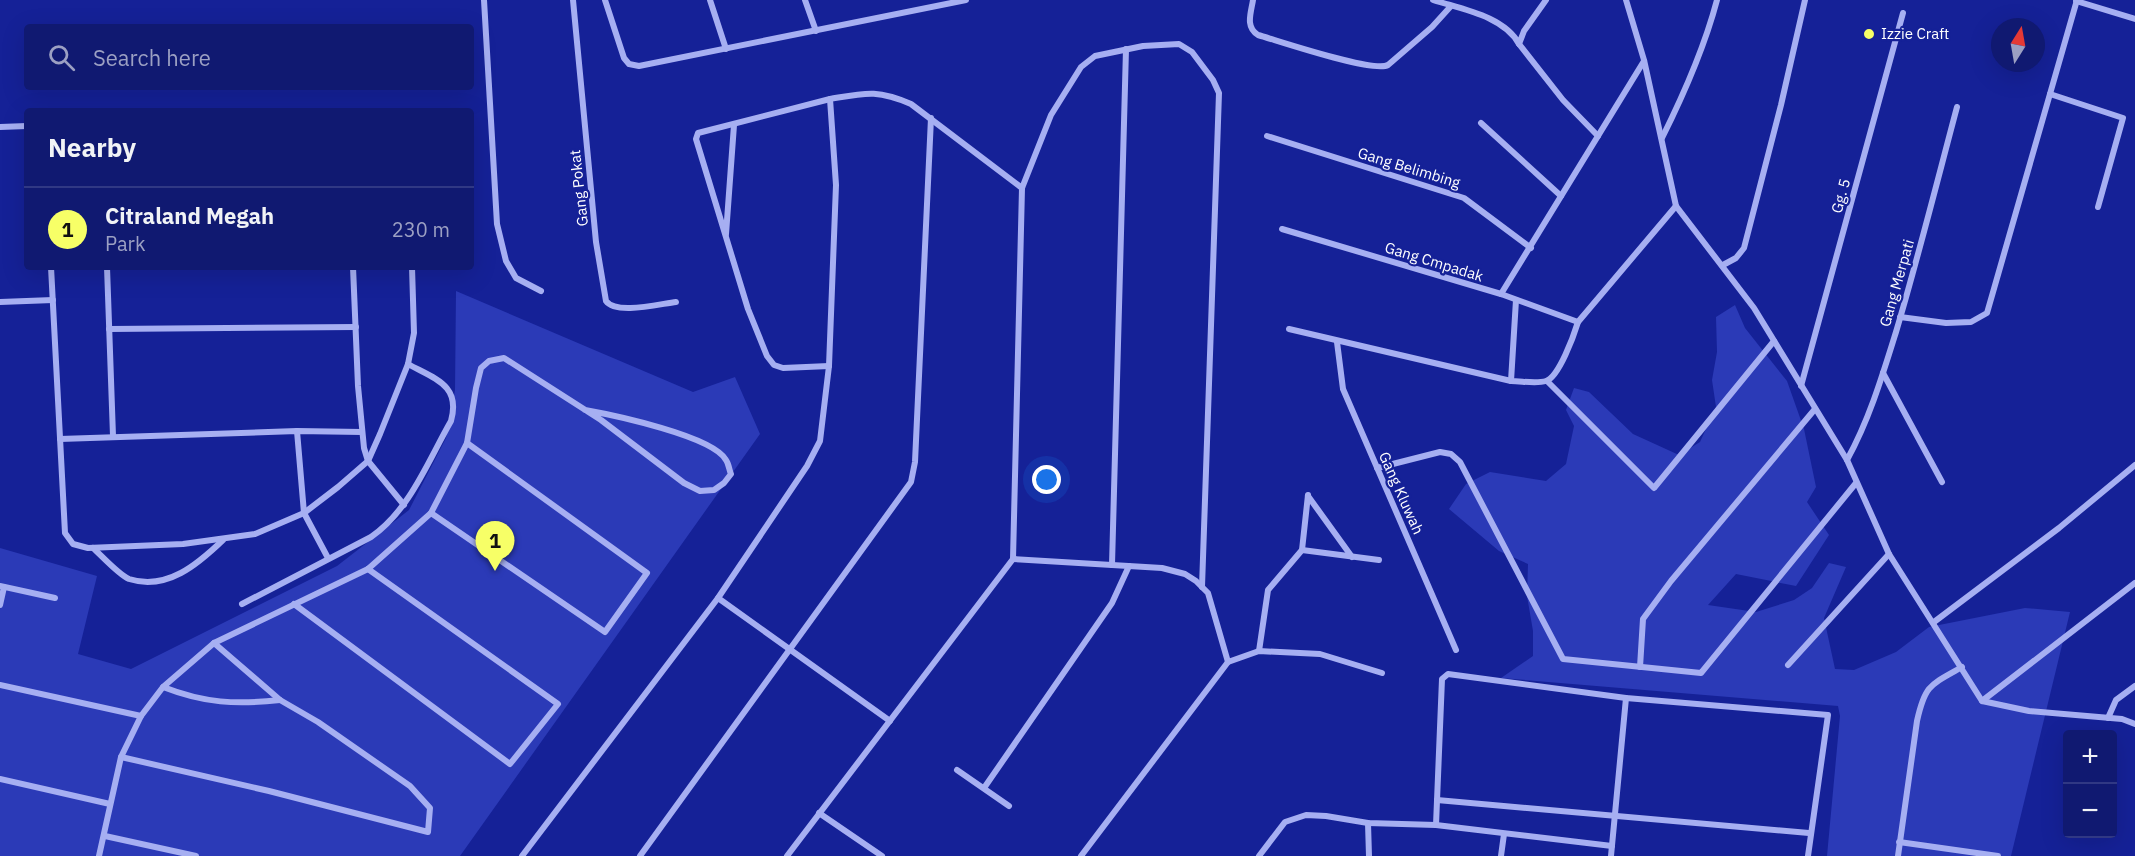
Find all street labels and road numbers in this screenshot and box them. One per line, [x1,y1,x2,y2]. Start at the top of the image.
street label: Gang Belimbing [1356,143,1463,192]
street label: Gang Pokat [565,149,592,227]
street label: Gg. 5 [1827,176,1854,215]
street label: Gang Merpati [1875,237,1918,329]
street label: Gang Cmpadak [1383,238,1486,286]
street label: Gang Kluwah [1375,449,1428,537]

